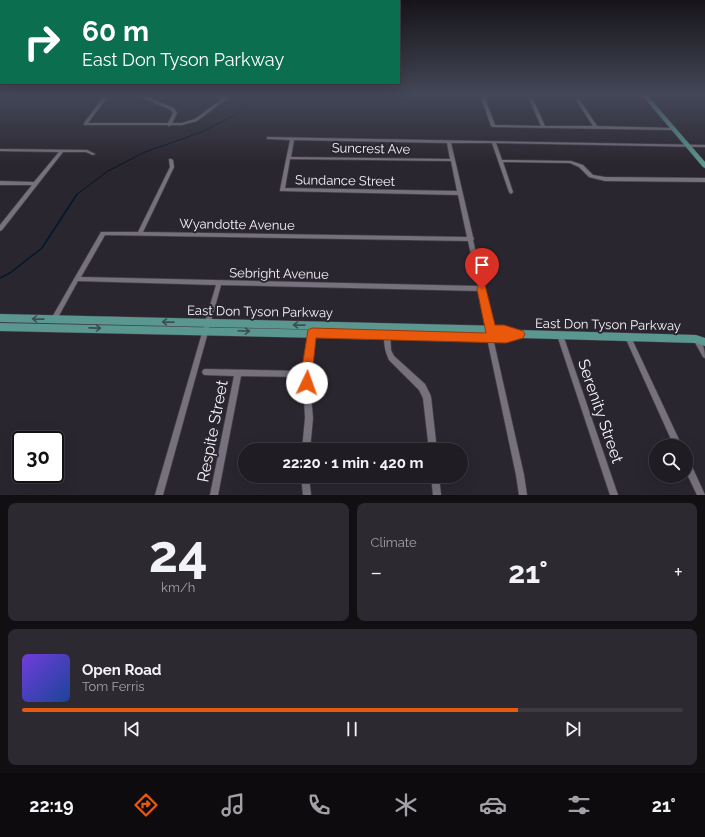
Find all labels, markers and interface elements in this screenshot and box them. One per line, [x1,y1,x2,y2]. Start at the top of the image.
text: 60 m [82,15,149,48]
icon: right [16,16,68,68]
text: East Don Tyson Parkway [82,49,284,70]
street label: Suncrest Ave [332,140,411,157]
street label: Sundance Street [295,172,396,189]
street label: Wyandotte Avenue [179,216,295,233]
pin [465,248,499,289]
icon: arrive [471,254,493,276]
street label: Sebright Avenue [229,265,329,282]
street label: East Don Tyson Parkway [187,303,333,320]
one-way arrow [32,315,45,323]
street label: East Don Tyson Parkway [535,316,681,333]
one-way arrow [162,318,175,325]
one-way arrow [293,321,306,328]
one-way arrow [88,324,101,332]
one-way arrow [237,327,250,335]
street label: Serenity Street [574,357,627,466]
position arrow [286,362,328,404]
street label: Respite Street [193,378,232,484]
speed limit sign: 30 [12,431,64,483]
map controls [649,439,693,483]
button: search [649,439,693,483]
text: 22:20 · 1 min · 420 m [282,454,424,472]
text: 24 [149,523,208,584]
text: Climate [371,535,417,550]
text: 21° [508,555,548,590]
text: − [371,559,382,585]
text: + [674,559,683,585]
text: km/h [161,580,195,595]
text: Open Road [82,661,162,679]
text: Tom Ferris [82,679,145,694]
icon: previous [121,718,143,740]
icon: pause [341,718,363,740]
icon: next [562,718,584,740]
icon: directions [132,791,160,819]
icon: music [219,791,247,819]
icon: phone [305,791,333,819]
icon: climate [392,791,420,819]
icon: car [479,791,507,819]
icon: filters [565,791,593,819]
text: 22:19 [29,795,74,816]
text: 21° [652,795,676,816]

